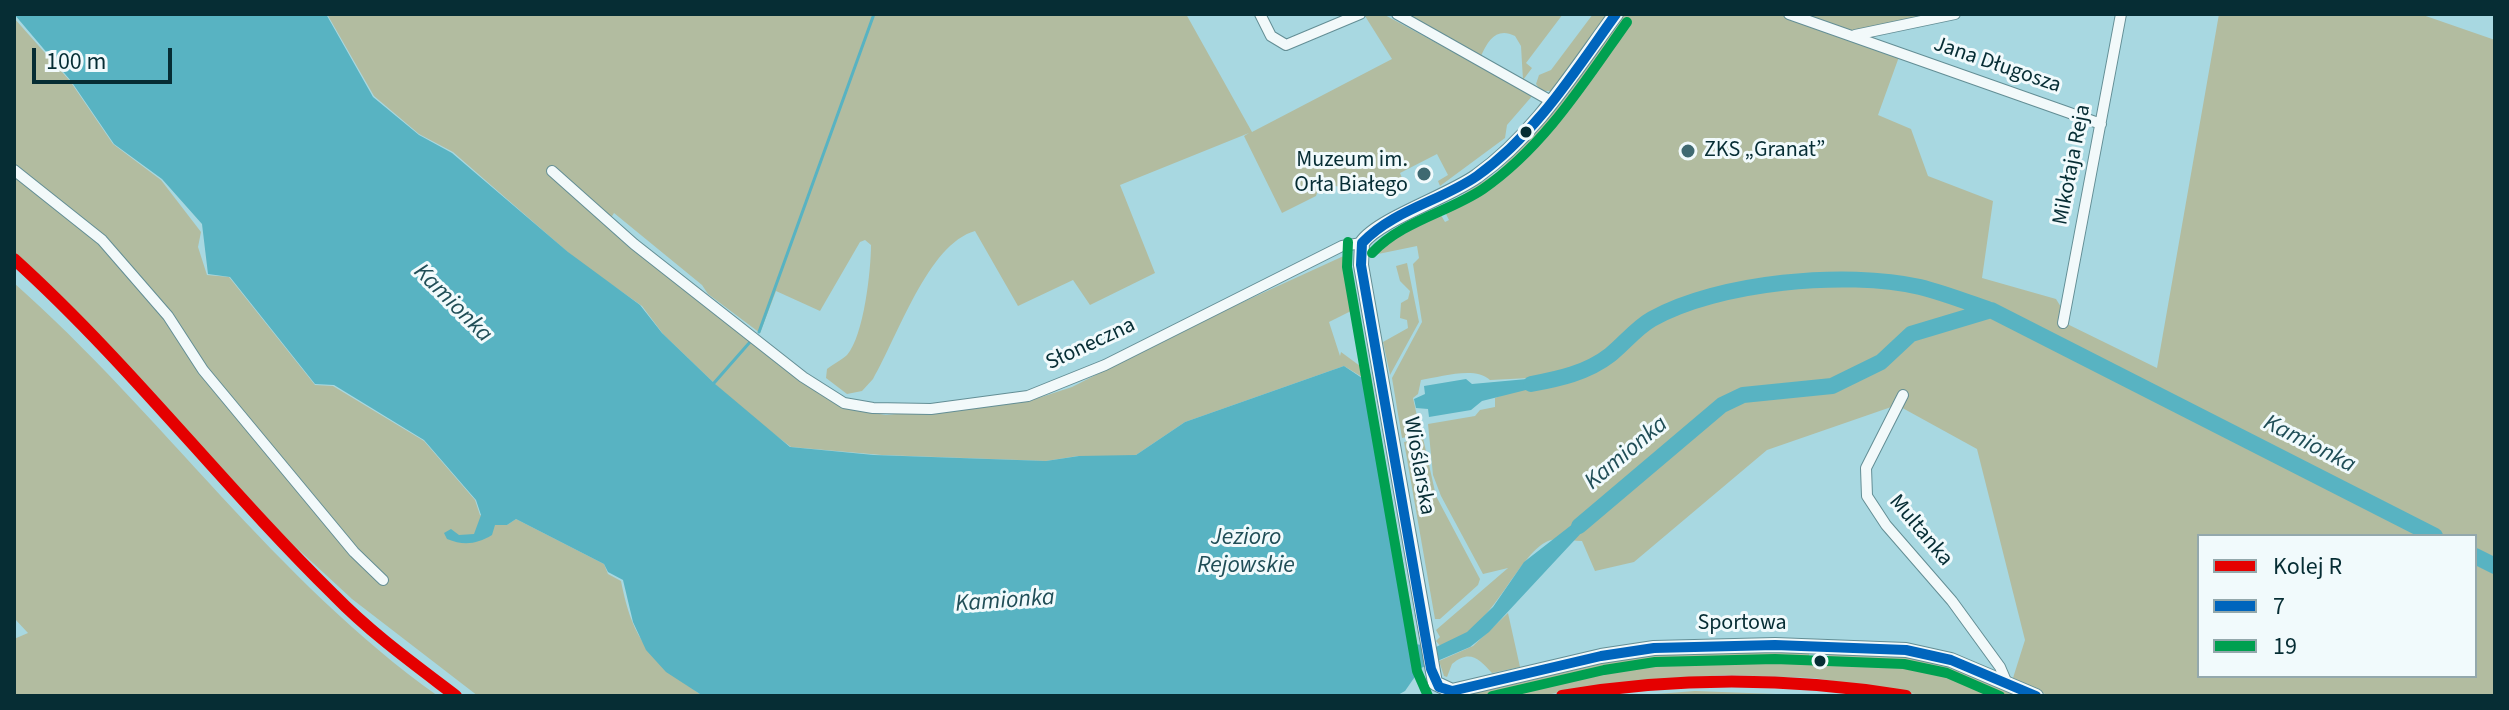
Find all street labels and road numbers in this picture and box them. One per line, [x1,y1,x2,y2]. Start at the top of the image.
street label: Jana Długosza [1930,32,2064,100]
street label: Mikołaja Reja [2048,103,2098,227]
street label: Słoneczna [1042,313,1140,377]
street label: Wioślarska [1396,415,1440,517]
street label: Multanka [1882,490,1958,572]
street label: Sportowa [1697,611,1787,637]

